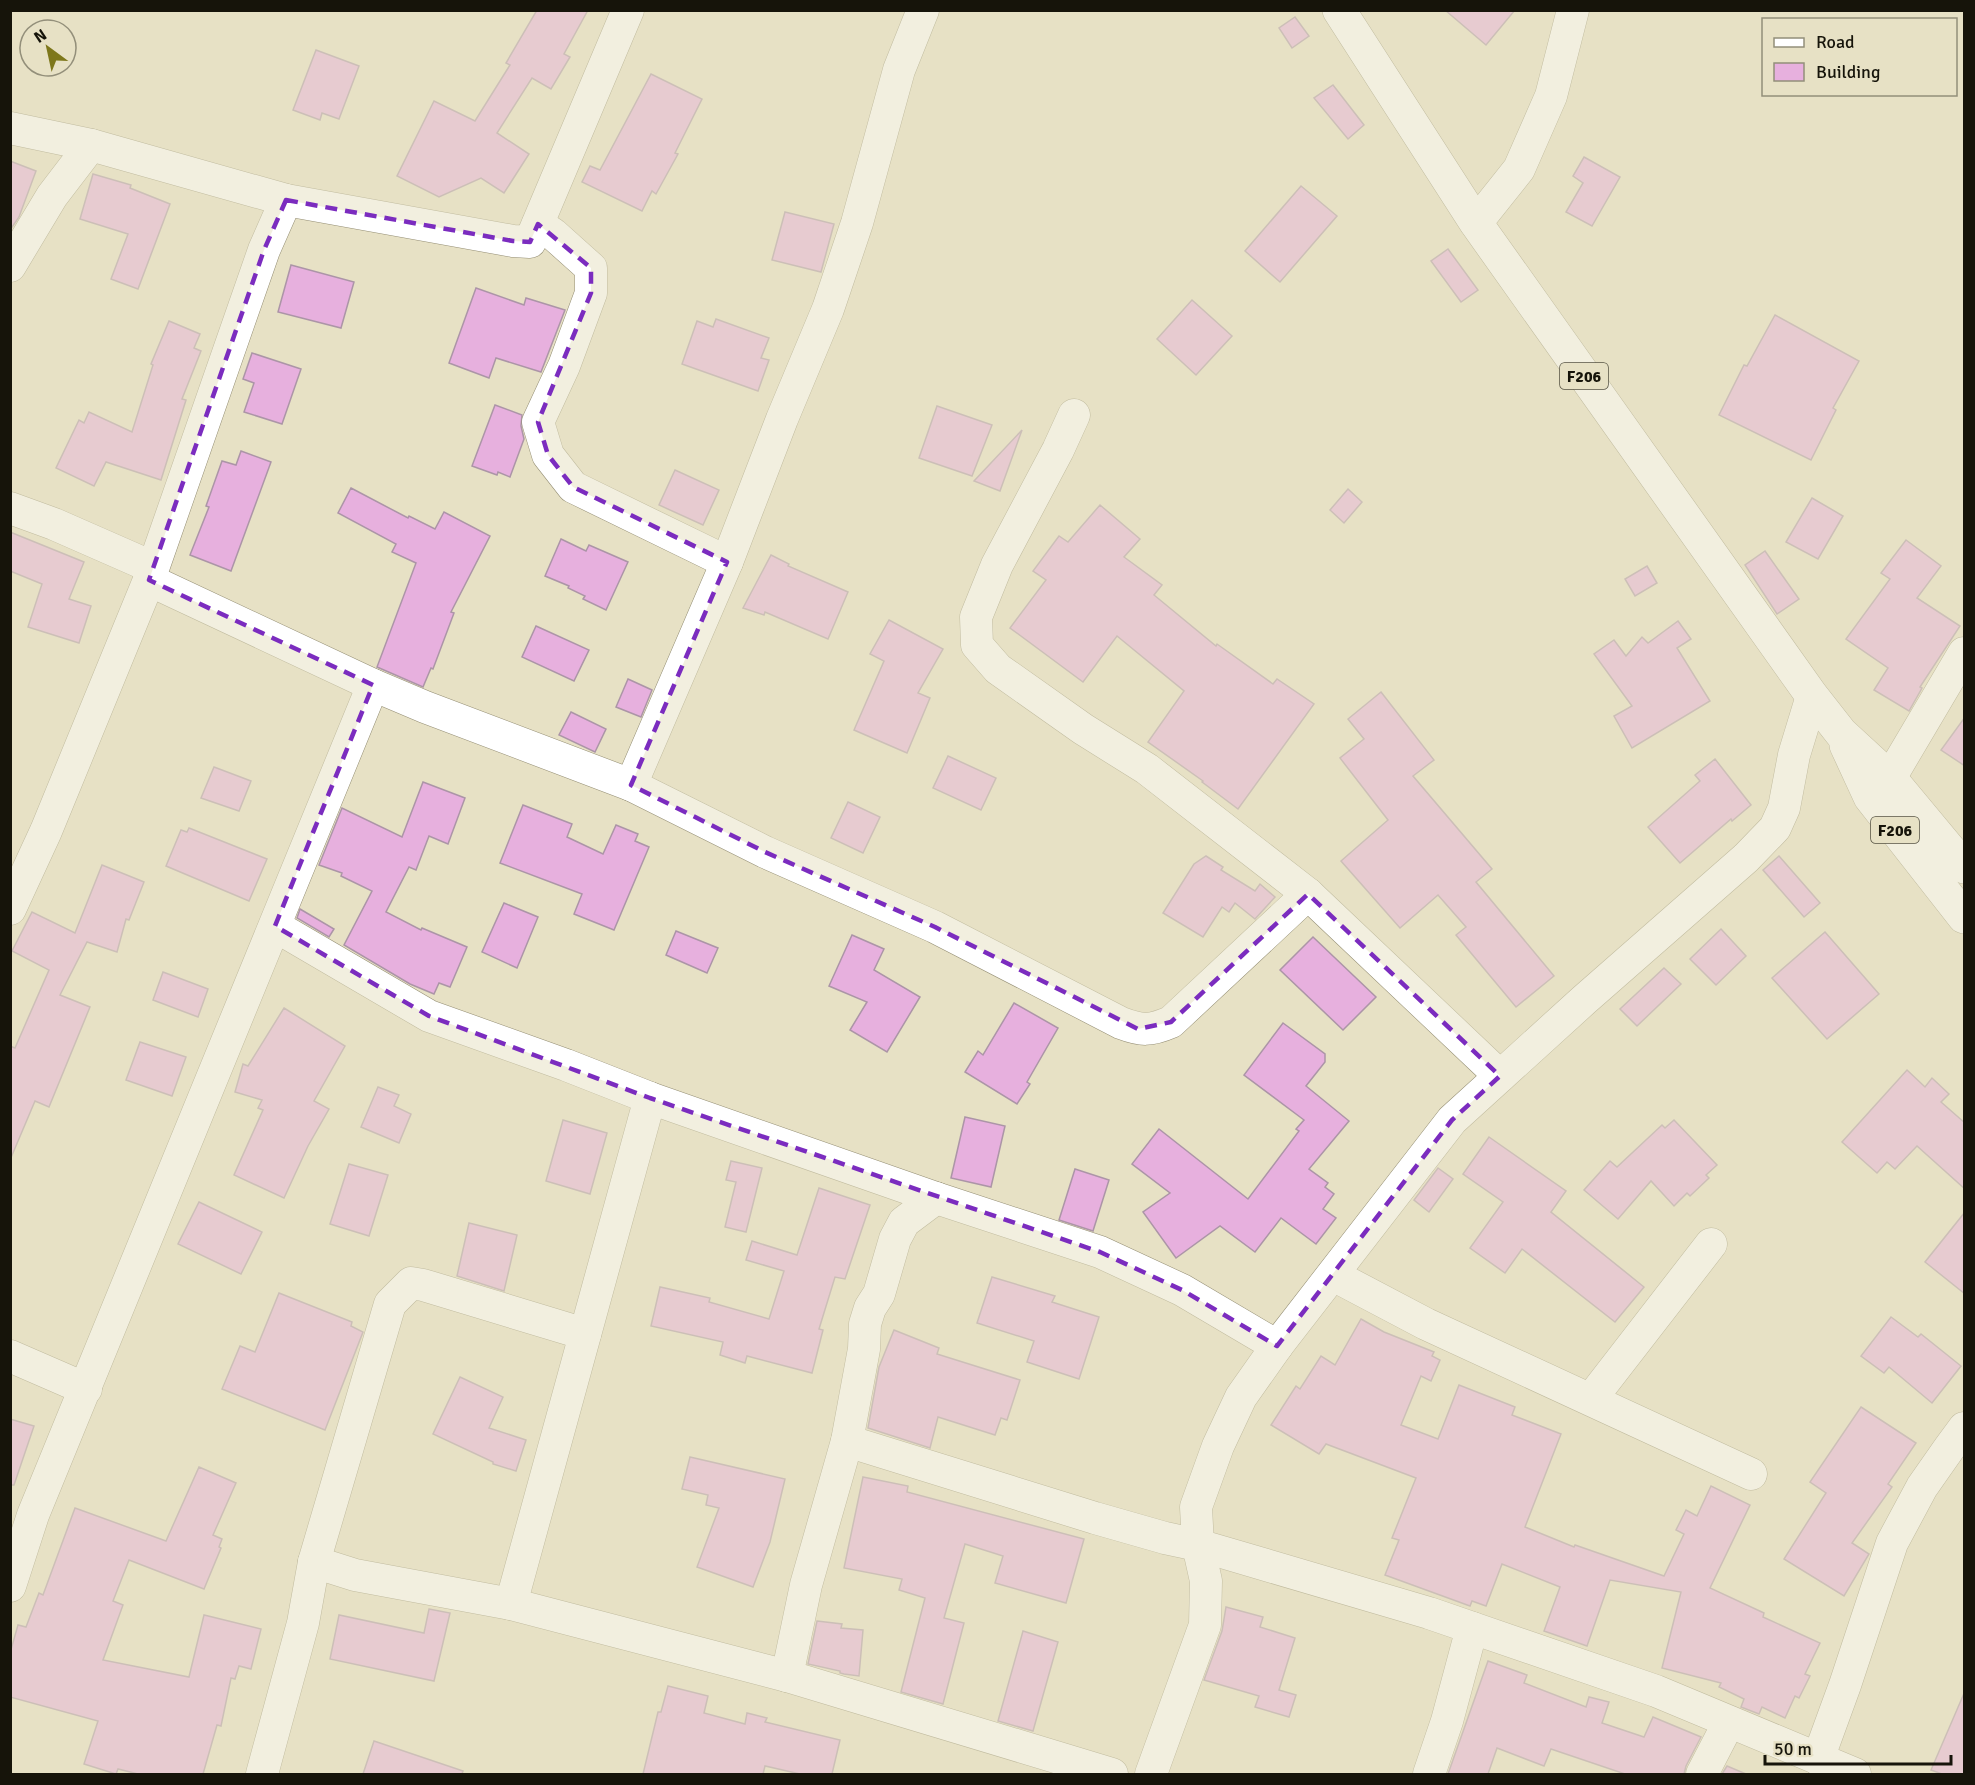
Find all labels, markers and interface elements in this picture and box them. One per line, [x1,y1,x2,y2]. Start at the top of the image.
north arrow [18,18,78,78]
legend [1762,18,1957,96]
text: N [30,25,50,48]
text: Road [1816,31,1855,53]
text: Building [1816,61,1880,83]
road number: F206 [1560,363,1608,389]
road number: F206 [1871,817,1919,843]
scale bar [1765,1728,1951,1766]
text: 50 m [1774,1738,1812,1760]

